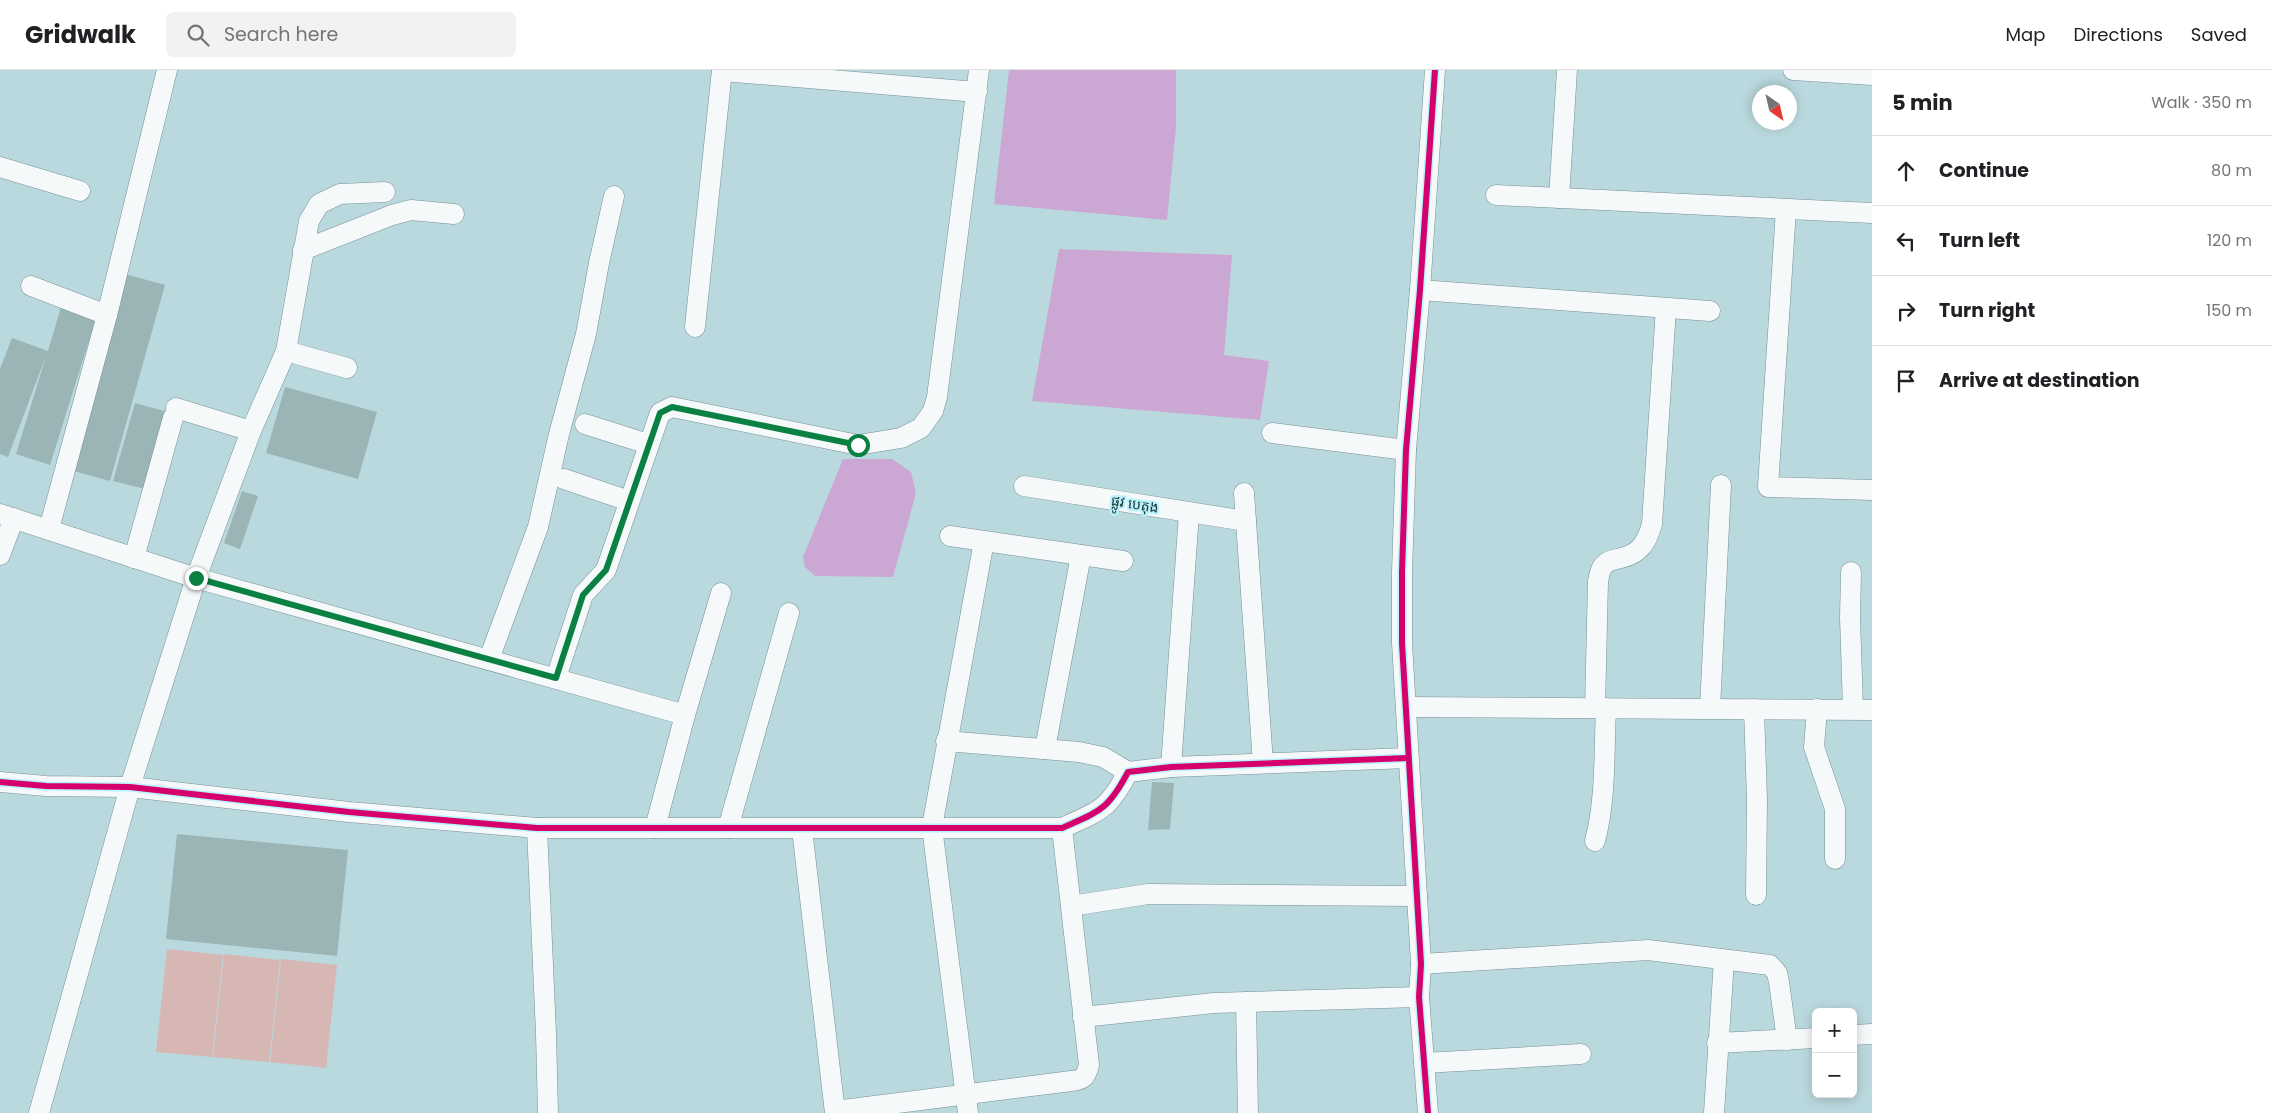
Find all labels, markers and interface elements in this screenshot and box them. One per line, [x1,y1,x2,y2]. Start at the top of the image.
search box [166,12,516,57]
text: Gridwalk [25,18,136,51]
icon: search [184,21,212,49]
text: Search here [224,21,338,48]
text: Map [2006,22,2045,47]
text: Directions [2073,22,2163,47]
text: Saved [2191,22,2247,47]
north arrow [1752,85,1797,130]
text: 5 min [1892,88,1953,117]
text: Walk · 350 m [2151,91,2252,114]
icon: ahead [1892,157,1920,185]
text: Continue [1939,157,2029,184]
text: 80 m [2211,159,2252,182]
icon: left [1892,227,1920,255]
text: Turn left [1939,227,2020,254]
text: 120 m [2207,229,2252,252]
icon: right [1892,297,1920,325]
text: Turn right [1939,297,2035,324]
text: 150 m [2206,299,2252,322]
icon: arrive [1892,367,1920,395]
text: Arrive at destination [1939,367,2140,394]
route start [847,434,870,457]
street label: ផ្លូវ បេតុង [1109,490,1160,520]
route end [185,567,208,590]
map controls [1812,1008,1857,1098]
button: + [1812,1008,1857,1053]
button: − [1812,1053,1857,1098]

